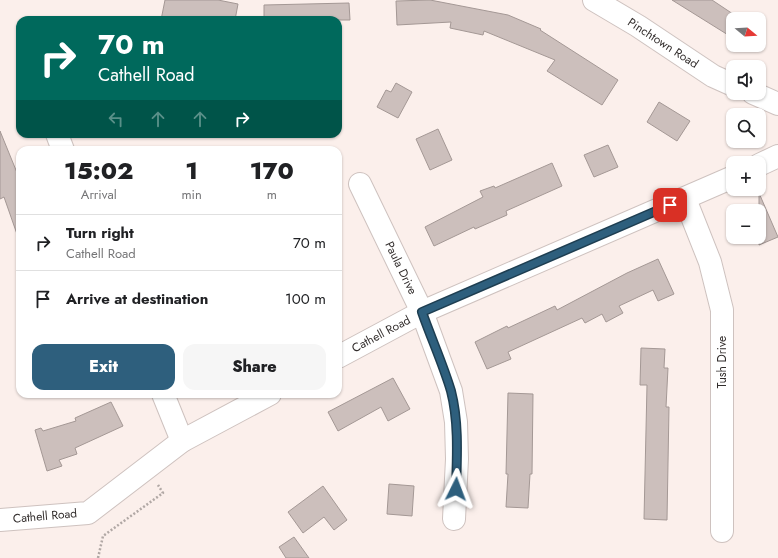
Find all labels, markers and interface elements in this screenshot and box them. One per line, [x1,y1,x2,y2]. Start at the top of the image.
north arrow [726,12,766,52]
map controls [726,12,766,244]
street label: Pinchtown Road [624,13,702,73]
text: 70 m [98,24,165,65]
icon: right [32,32,84,84]
button: sound [726,60,766,100]
text: Cathell Road [98,62,195,88]
icon: left [105,108,127,130]
icon: ahead [147,108,169,130]
icon: ahead [189,108,211,130]
icon: right [231,108,253,130]
button: search [726,108,766,148]
text: 15:02 [64,153,133,188]
text: 1 [185,153,198,188]
text: 170 [250,153,294,188]
button: + [726,156,766,196]
text: Arrival [81,185,117,204]
text: min [181,185,202,204]
text: m [267,185,277,204]
pin [653,188,687,222]
icon: arrive [659,194,681,216]
button: − [726,204,766,244]
text: Turn right [66,222,134,244]
icon: right [32,232,54,254]
text: 70 m [293,232,326,254]
street label: Paula Drive [380,238,422,298]
text: Cathell Road [66,244,136,263]
icon: arrive [32,288,54,310]
text: Arrive at destination [66,288,208,310]
text: 100 m [285,288,326,310]
street label: Cathell Road [348,311,414,357]
street label: Tush Drive [713,336,731,388]
button: Exit [32,344,175,390]
button: Share [183,344,326,390]
position arrow [435,468,477,510]
street label: Cathell Road [12,504,78,528]

